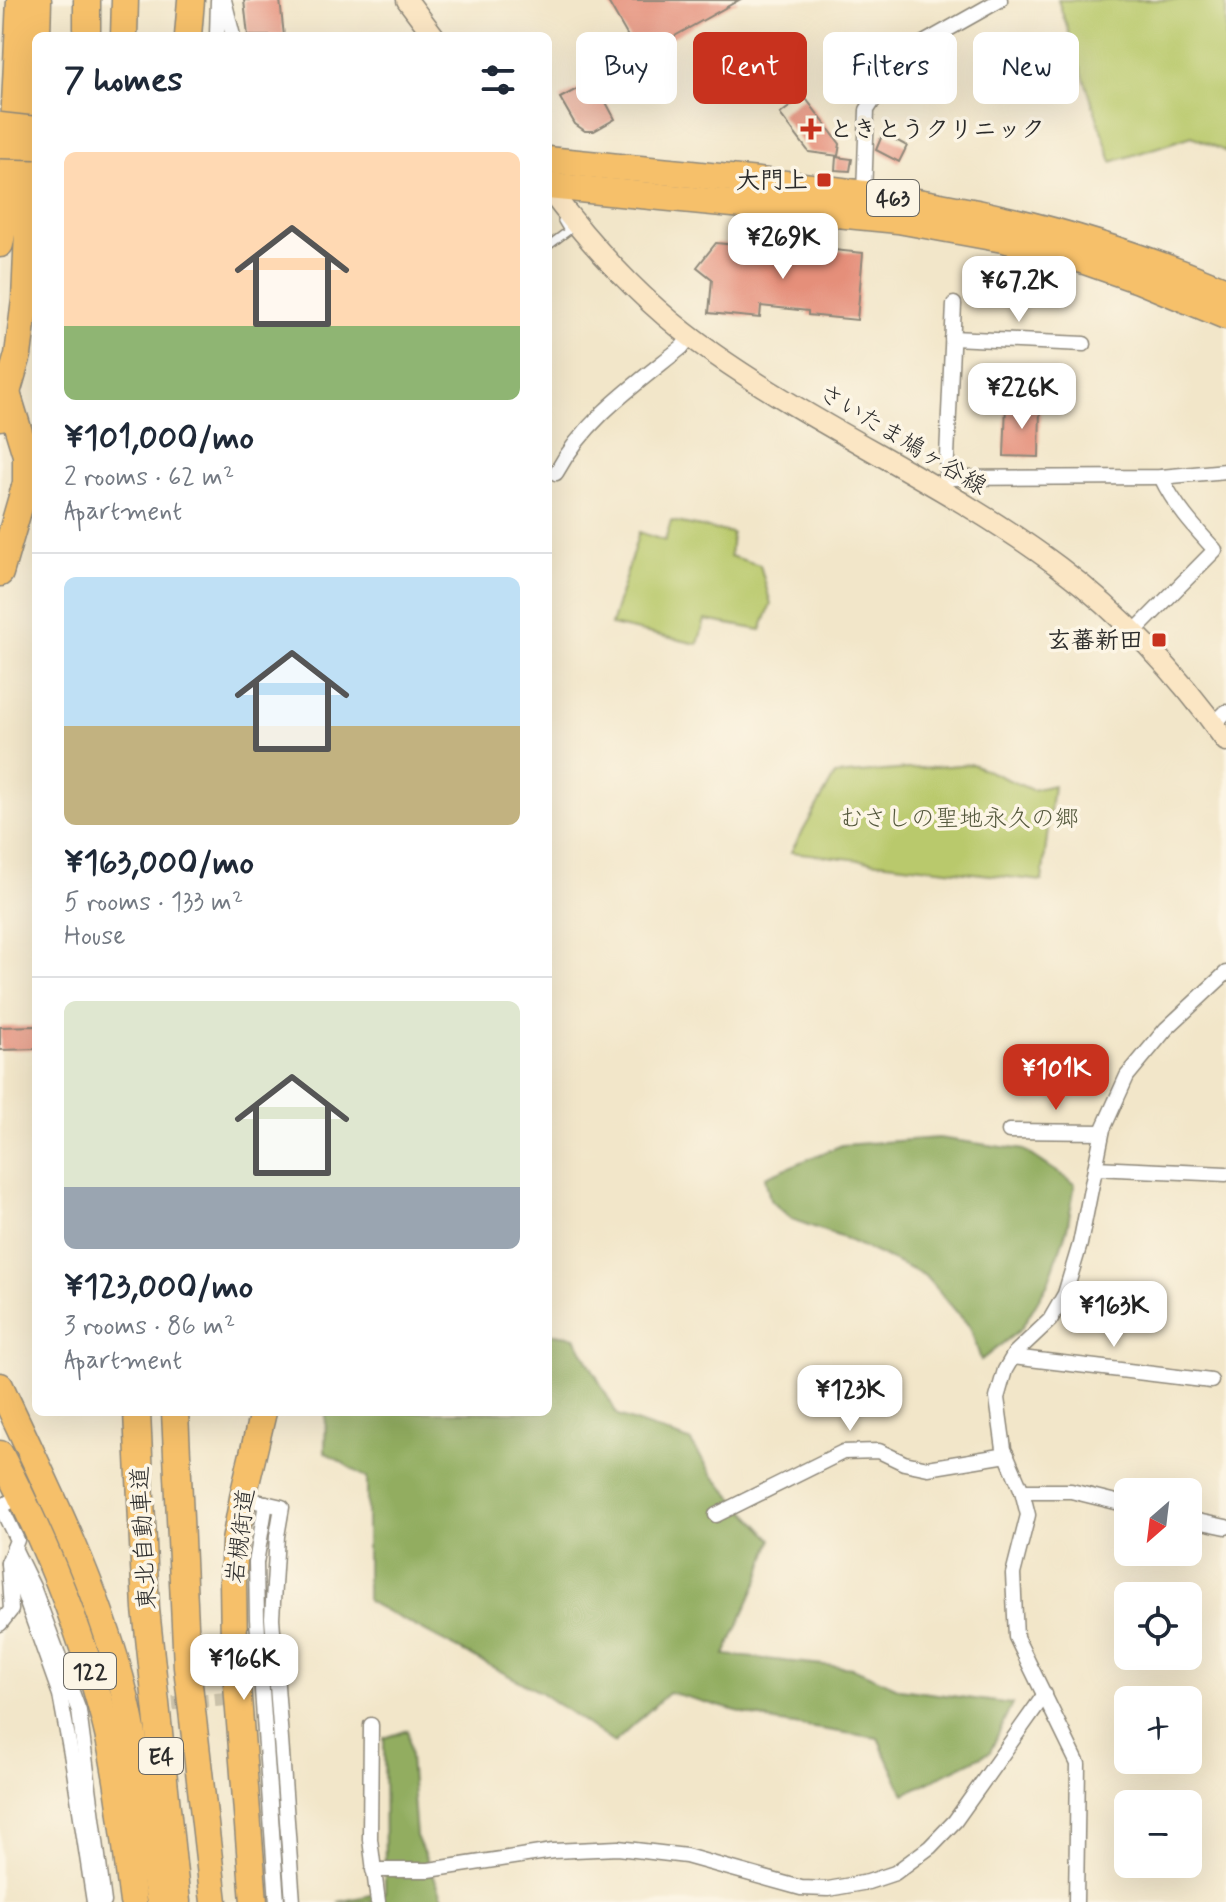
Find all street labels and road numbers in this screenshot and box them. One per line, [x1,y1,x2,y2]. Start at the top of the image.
road number: 463 [867,180,919,216]
street label: さいたま鳩ヶ谷線 [812,378,992,503]
street label: 東北自動車道 [125,1465,164,1611]
street label: 岩槻街道 [220,1487,263,1586]
road number: 122 [64,1653,116,1689]
road number: E4 [139,1738,183,1774]

